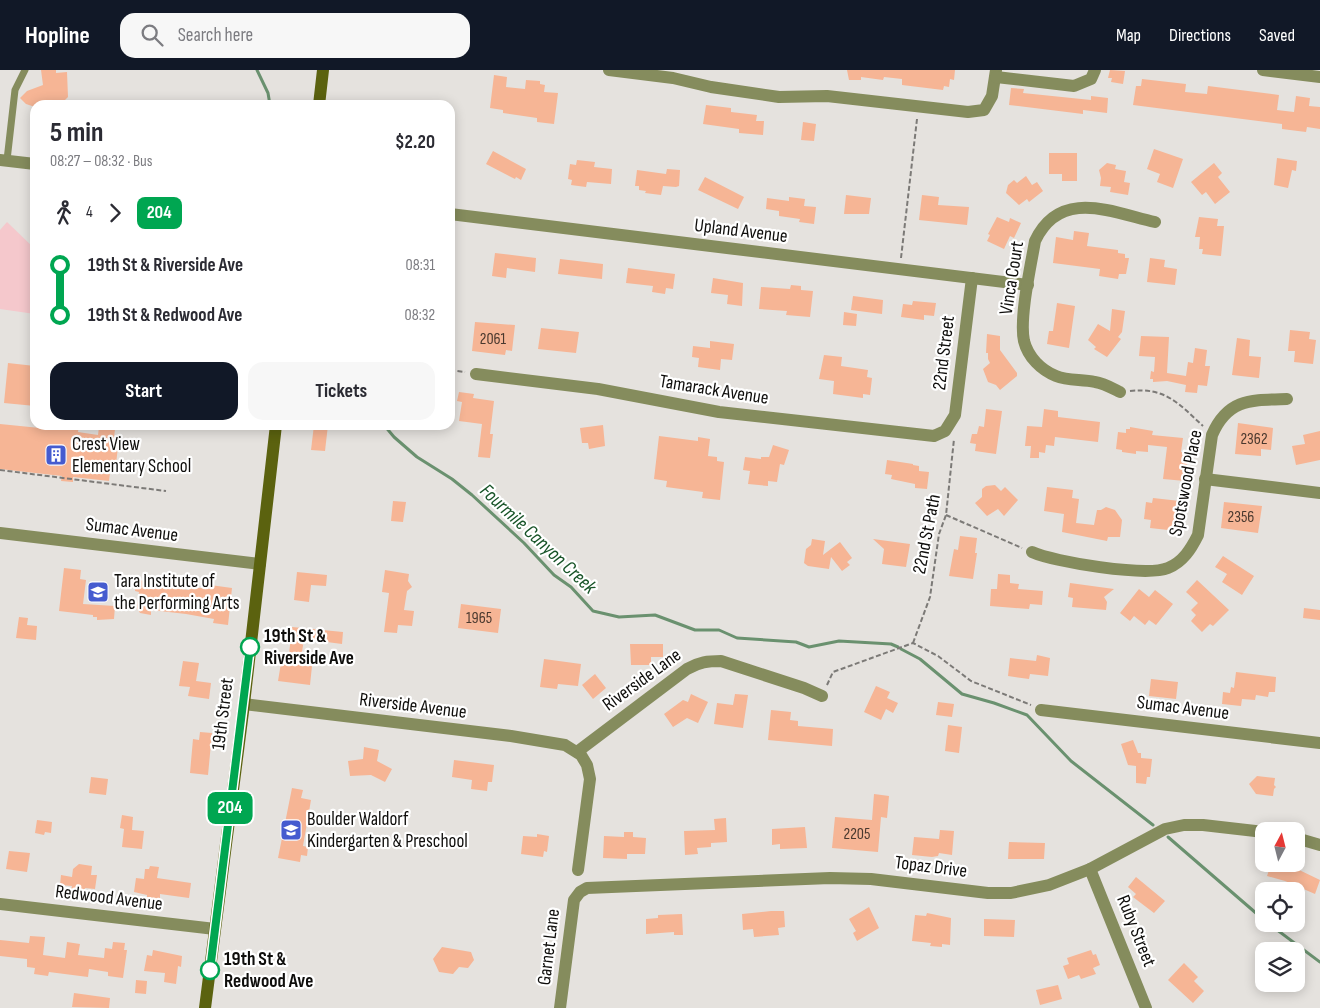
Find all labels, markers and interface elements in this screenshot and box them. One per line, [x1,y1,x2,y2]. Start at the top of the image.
search box [120,13,470,58]
text: Hopline [25,21,90,50]
icon: search [138,21,166,49]
text: Search here [178,24,253,47]
text: Map [1116,25,1141,46]
text: Directions [1169,25,1231,46]
text: Saved [1259,25,1295,46]
text: 5 min [50,116,103,149]
text: $2.20 [395,131,435,154]
text: 08:27 – 08:32 · Bus [50,152,152,171]
icon: walk [50,199,78,227]
icon: forward [101,199,129,227]
text: 204 [147,202,172,223]
text: 4 [86,203,93,222]
street label: Upland Avenue [693,214,789,248]
street label: Vinca Court [995,239,1029,316]
text: 19th St & Riverside Ave [88,254,243,277]
text: 08:31 [406,256,435,275]
text: 19th St & Redwood Ave [88,304,242,327]
text: 08:32 [405,306,435,325]
street label: 22nd Street [928,314,960,392]
house number: 2061 [480,330,507,349]
button: Start [50,362,238,420]
button: Tickets [248,362,435,420]
street label: Tamarack Avenue [658,370,770,410]
street label: Spotswood Place [1164,428,1208,538]
house number: 2362 [1240,430,1268,449]
place label: Crest View Elementary School [72,433,191,478]
building icon: Crest View Elementary School [44,443,68,467]
water label: Fourmile Canyon Creek [475,479,602,599]
street label: 22nd St Path [908,492,946,576]
house number: 2356 [1228,508,1254,527]
street label: Sumac Avenue [85,513,179,547]
place label: Tara Institute of the Performing Arts [114,570,240,615]
school or university icon: Tara Institute of the Performing Arts [86,580,110,604]
house number: 1965 [466,609,492,628]
place label: 19th St & Riverside Ave [264,625,354,670]
marker: 19th St & Riverside Ave [240,637,260,657]
street label: Riverside Lane [598,644,686,716]
street label: 19th Street [207,677,239,751]
street label: Riverside Avenue [358,688,468,724]
street label: Sumac Avenue [1136,691,1230,725]
line badge: 204 [201,792,259,824]
text: 204 [218,797,242,818]
place label: Boulder Waldorf Kindergarten & Preschool [307,808,468,853]
school or university icon: Boulder Waldorf Kindergarten & Preschool [279,818,303,842]
north arrow [1255,822,1305,872]
map controls [1255,822,1305,992]
house number: 2205 [844,825,870,844]
street label: Topaz Drive [894,851,968,883]
street label: Redwood Avenue [54,880,164,916]
button: locate [1255,882,1305,932]
street label: Ruby Street [1111,892,1161,970]
street label: Garnet Lane [533,907,565,987]
button: layers [1255,942,1305,992]
place label: 19th St & Redwood Ave [224,948,313,993]
marker: 19th St & Redwood Ave [200,960,220,980]

